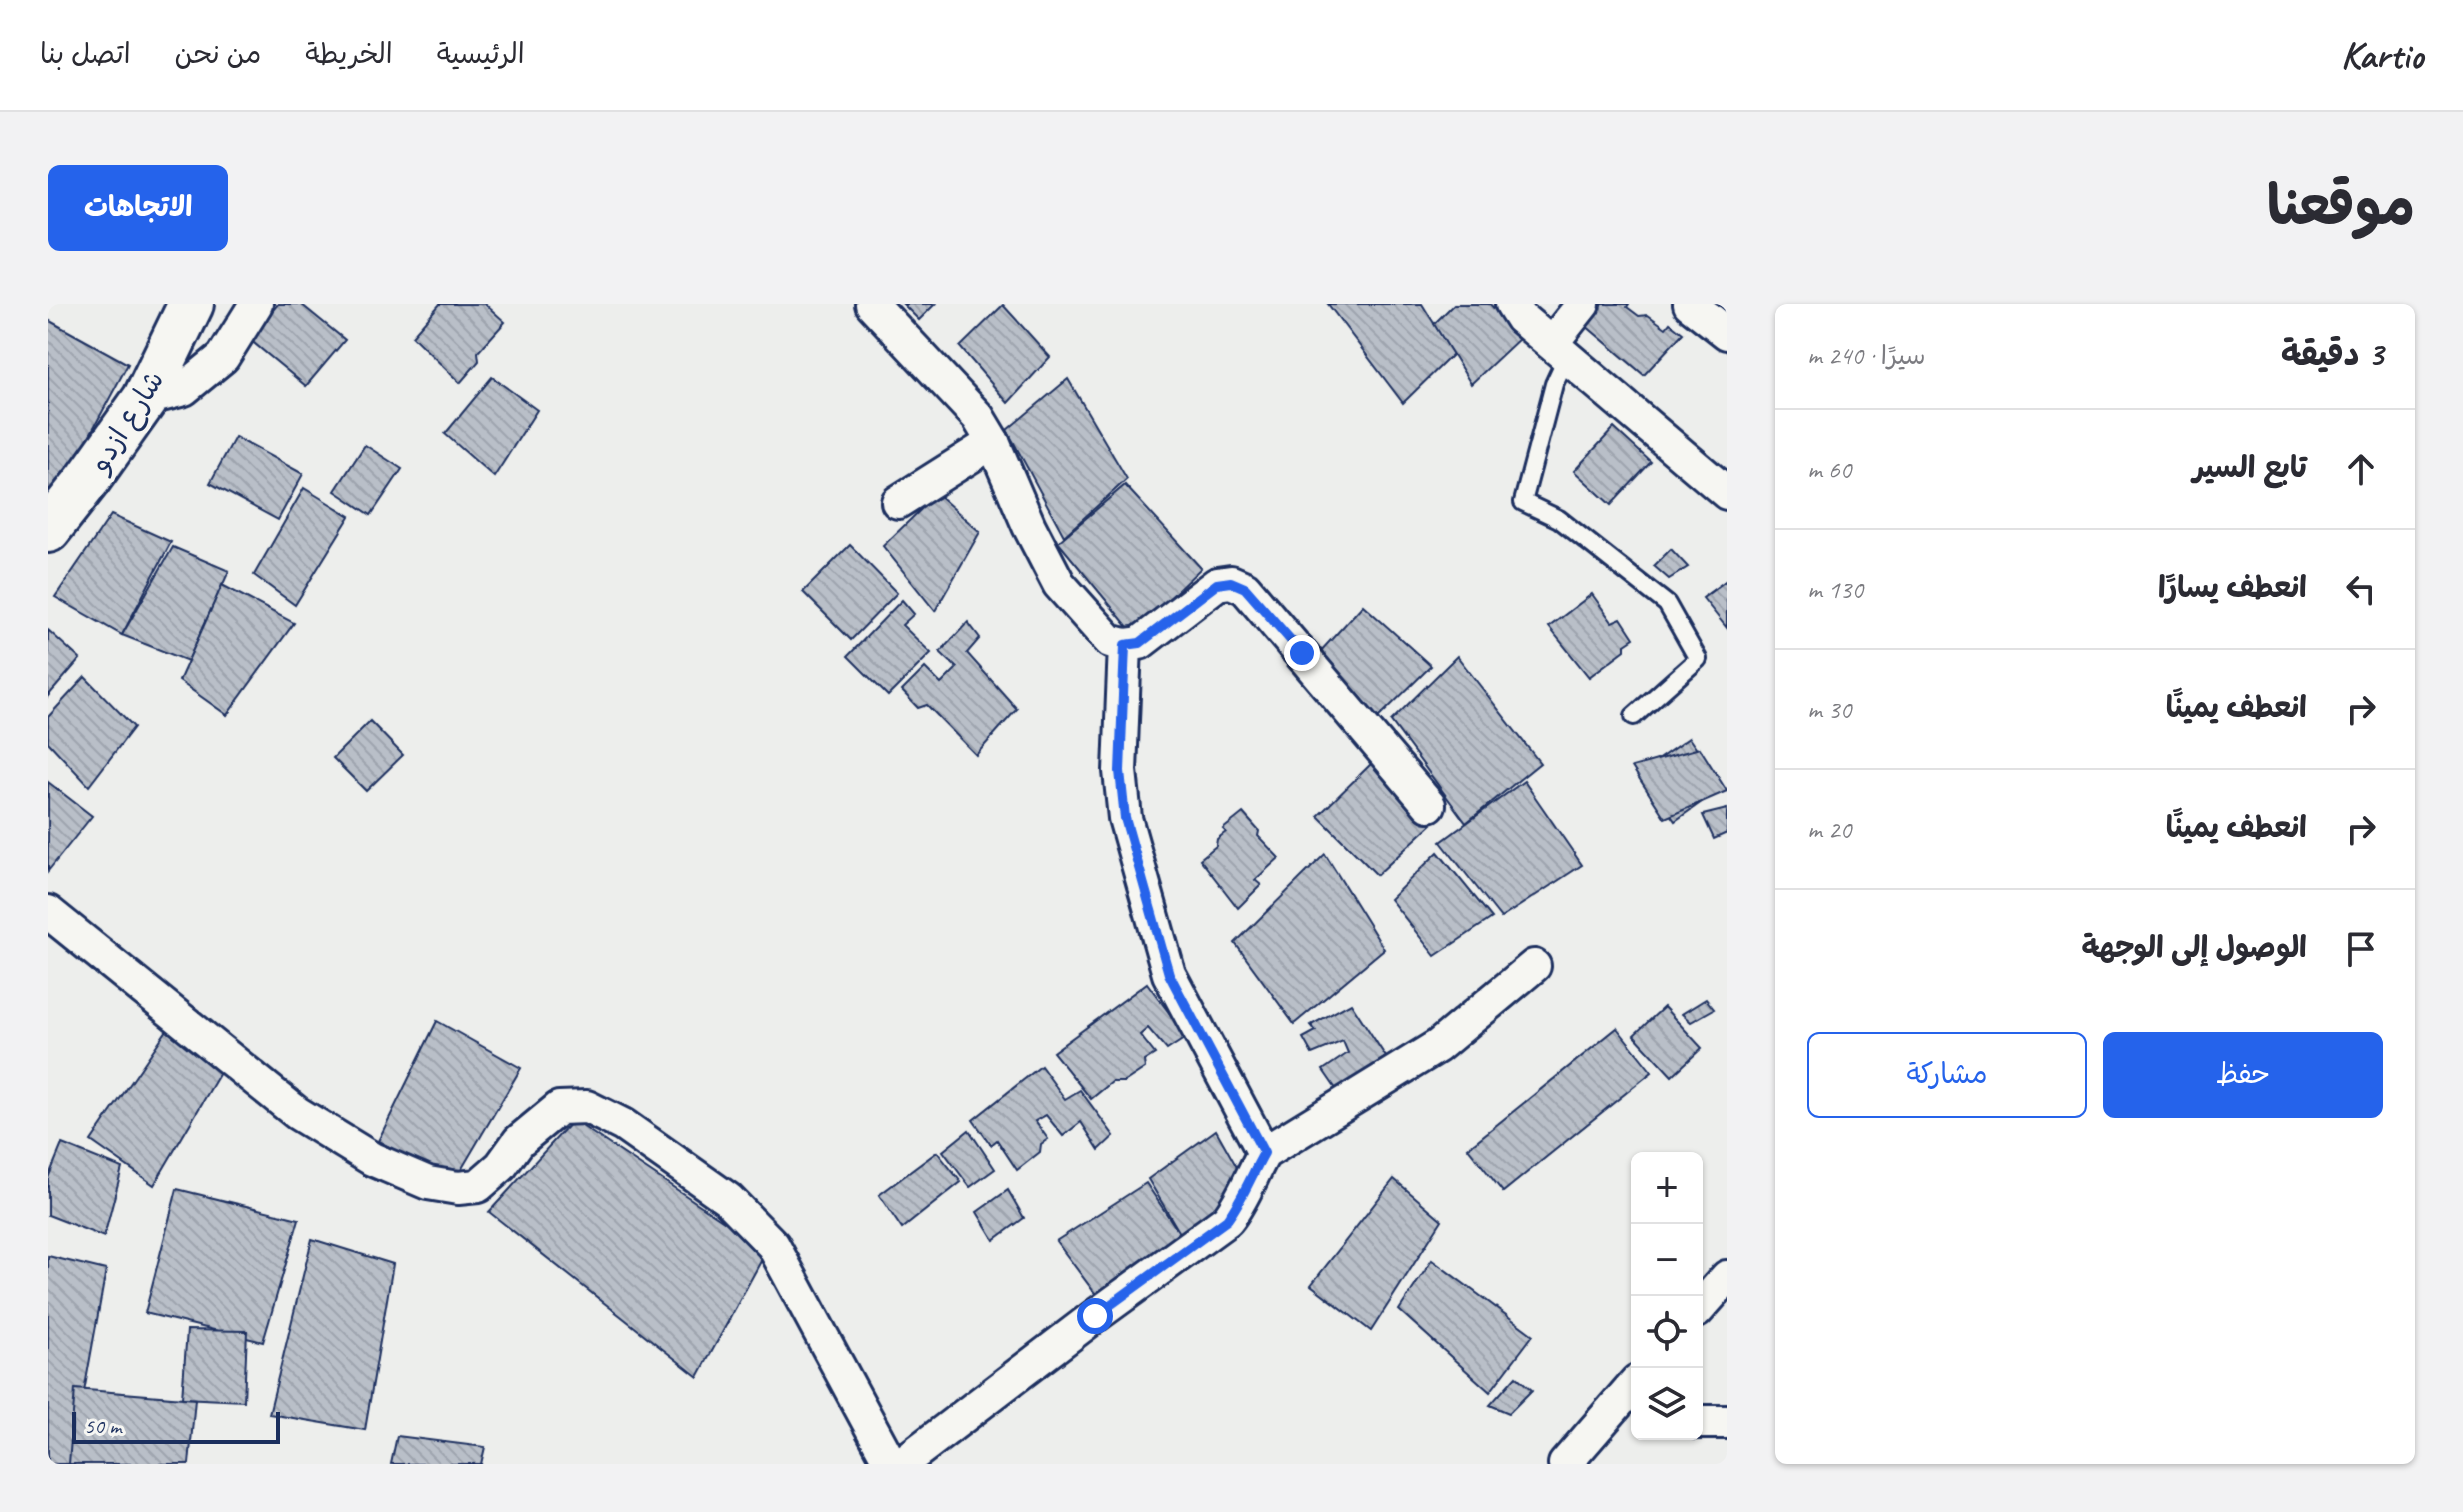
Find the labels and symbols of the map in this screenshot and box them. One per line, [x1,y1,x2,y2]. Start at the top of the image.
street label: شارع ازدو [81,364,173,481]
route end [1284,635,1320,671]
route start [1077,1298,1113,1334]
scale bar [72,1408,280,1444]

